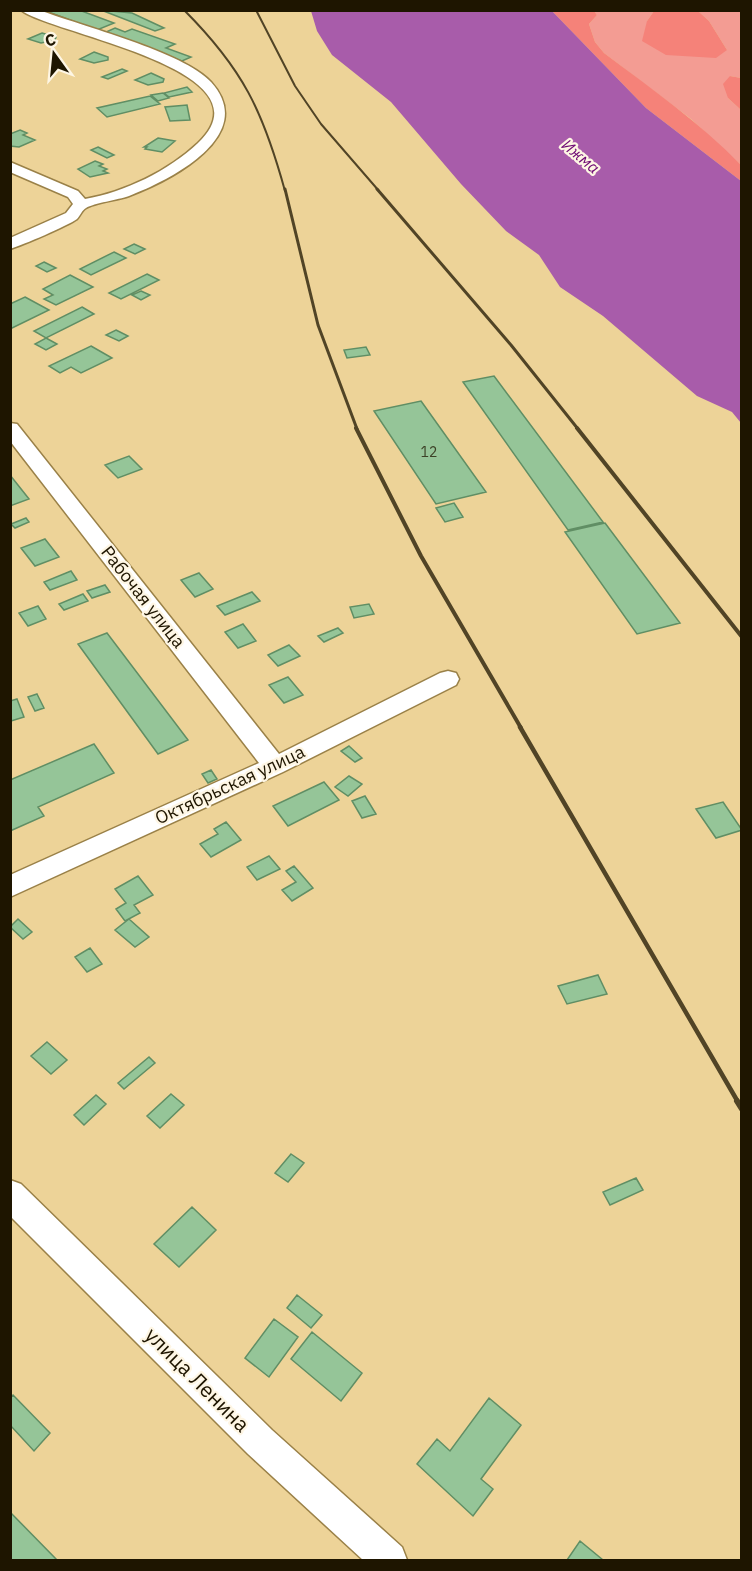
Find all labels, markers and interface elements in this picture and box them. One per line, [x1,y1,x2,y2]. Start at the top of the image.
north arrow [24,24,84,84]
text: С [42,29,58,51]
water label: Ижма [558,134,604,178]
house number: 12 [421,443,437,461]
street label: Рабочая улица [96,541,191,653]
street label: Октябрьская улица [151,740,309,829]
street label: улица Ленина [139,1321,256,1438]

